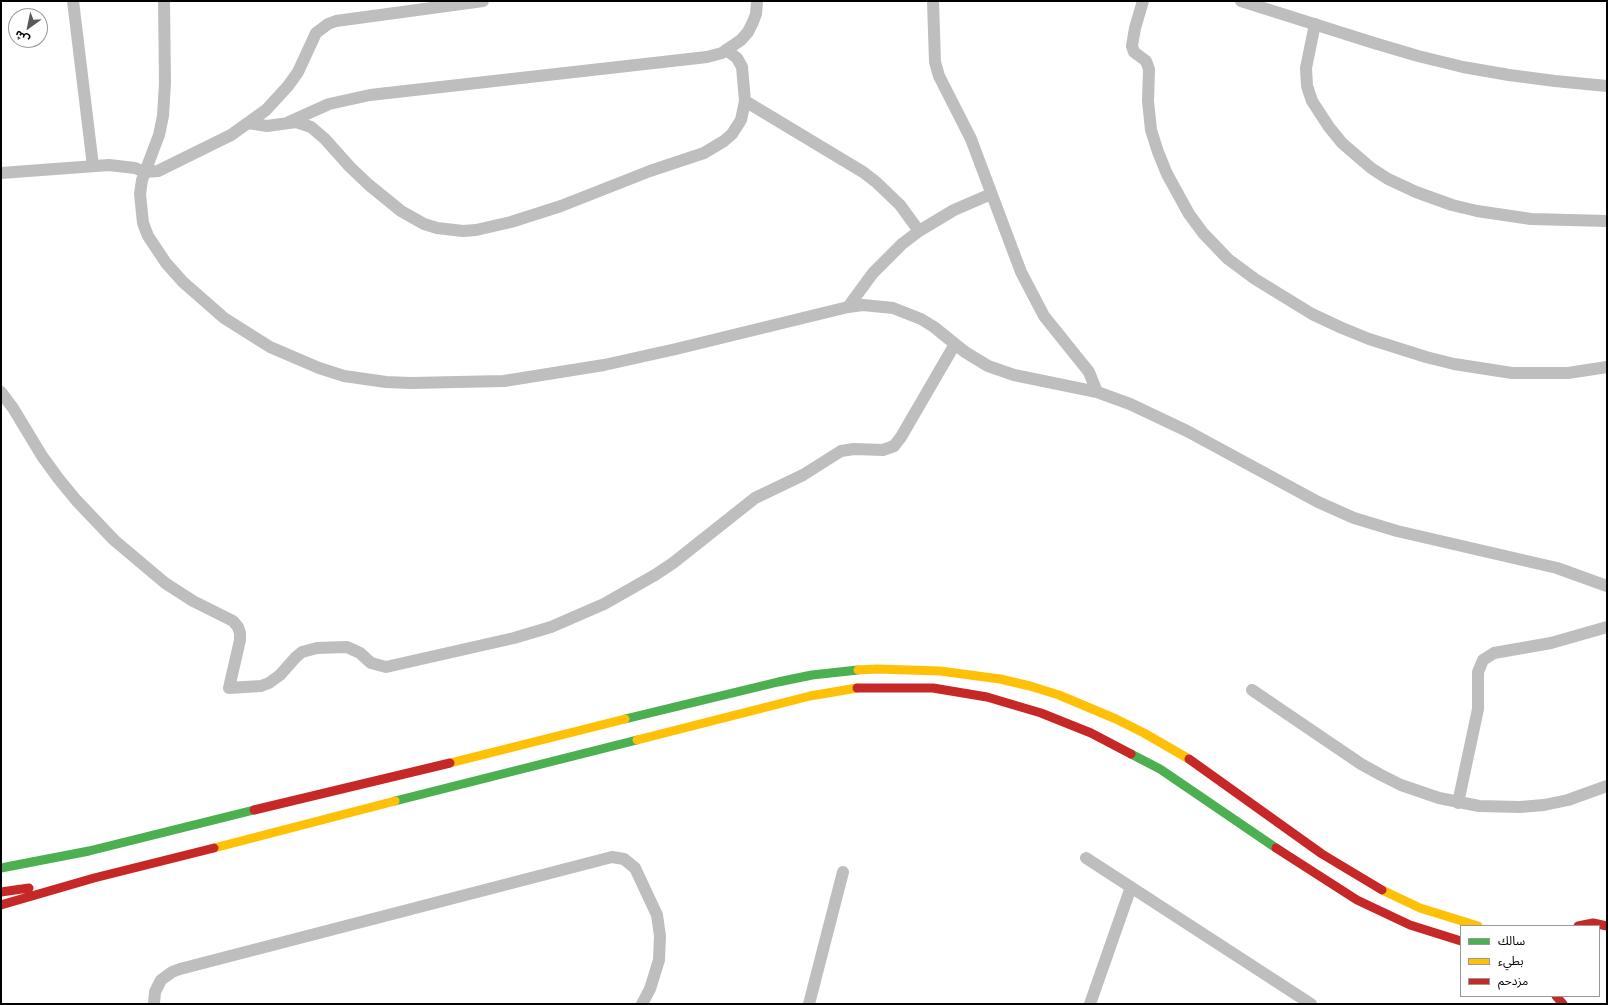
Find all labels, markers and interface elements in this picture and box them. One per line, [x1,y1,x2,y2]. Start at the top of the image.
north arrow [8,8,48,48]
text: ش [11,27,32,48]
legend [1460,925,1600,997]
text: سالك [1498,932,1525,949]
text: بطيء [1498,952,1524,969]
text: مزدحم [1498,972,1528,989]

